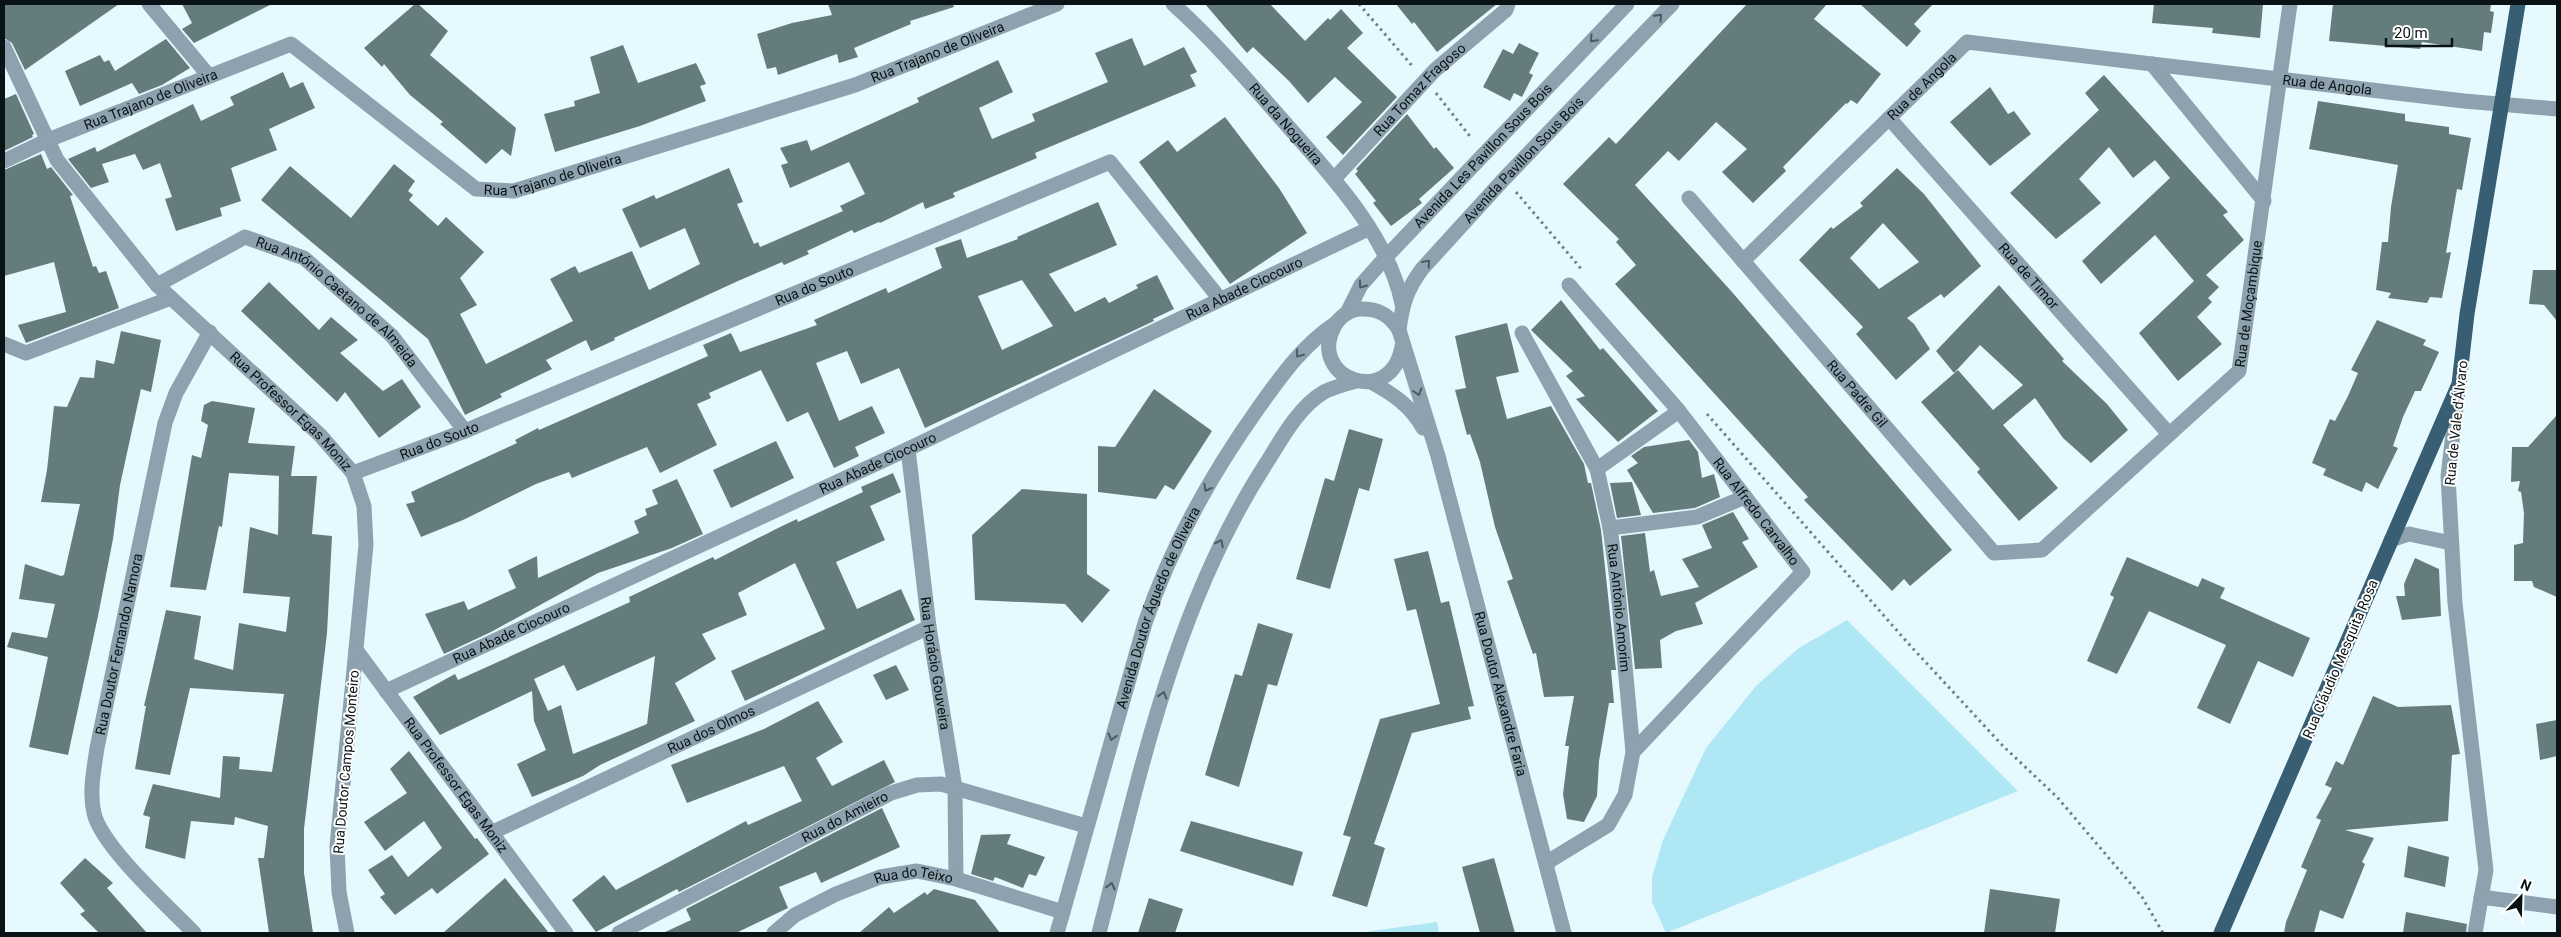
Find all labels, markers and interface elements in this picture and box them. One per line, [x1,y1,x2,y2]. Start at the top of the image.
one-way arrow [1653,14,1662,23]
scale bar [2386,15,2452,47]
street label: Rua Trajano de Oliveira [868,18,1006,86]
text: 20 m [2394,24,2428,42]
one-way arrow [1590,34,1599,43]
street label: Rua Tomaz Fragoso [1370,40,1469,139]
street label: Rua de Angola [1884,49,1960,123]
street label: Rua Trajano de Oliveira [81,66,220,133]
street label: Rua de Angola [2282,72,2373,98]
street label: Rua da Nogueira [1246,80,1326,168]
street label: Avenida Les Pavillon Sous Bois [1410,80,1555,231]
street label: Avenida Pavillon Sous Bois [1460,93,1587,226]
street label: Rua Trajano de Oliveira [483,150,623,200]
street label: Rua António Caetano de Almeida [254,234,421,370]
street label: Rua de Moçambique [2232,239,2265,369]
street label: Rua de Timor [1995,240,2063,312]
street label: Rua Abade Ciocouro [1183,254,1305,323]
one-way arrow [1422,259,1431,268]
street label: Rua do Souto [773,262,856,309]
one-way arrow [1359,279,1368,289]
street label: Rua Professor Egas Moniz [227,348,355,474]
one-way arrow [1295,349,1304,358]
street label: Rua Padre Gil [1824,357,1890,431]
street label: Rua de Vale d'Álvaro [2440,360,2471,486]
one-way arrow [1412,388,1422,396]
street label: Rua do Souto [397,418,481,463]
street label: Rua Abade Ciocouro [817,429,939,497]
street label: Rua Alfredo Carvalho [1710,454,1803,568]
one-way arrow [1203,483,1213,492]
street label: Avenida Doutor Águedo de Oliveira [1113,504,1203,711]
one-way arrow [1214,540,1224,549]
street label: Rua António Amorim [1604,542,1634,673]
street label: Rua Doutor Fernando Namora [92,552,146,737]
street label: Rua Cláudio Mesquita Rosa [2299,577,2381,741]
street label: Rua Horácio Gouveira [917,596,953,731]
street label: Rua Abade Ciocouro [450,599,572,667]
street label: Rua Doutor Alexandre Faria [1471,610,1530,778]
street label: Rua Doutor Campos Monteiro [330,669,362,855]
one-way arrow [1157,692,1167,700]
street label: Rua dos Olmos [665,702,757,757]
street label: Rua Professor Egas Moniz [401,714,511,856]
one-way arrow [1107,732,1117,741]
street label: Rua do Amieiro [799,788,891,846]
street label: Rua do Teixo [872,863,954,887]
north arrow [2496,872,2546,922]
text: N [2518,876,2534,894]
one-way arrow [1106,882,1116,891]

